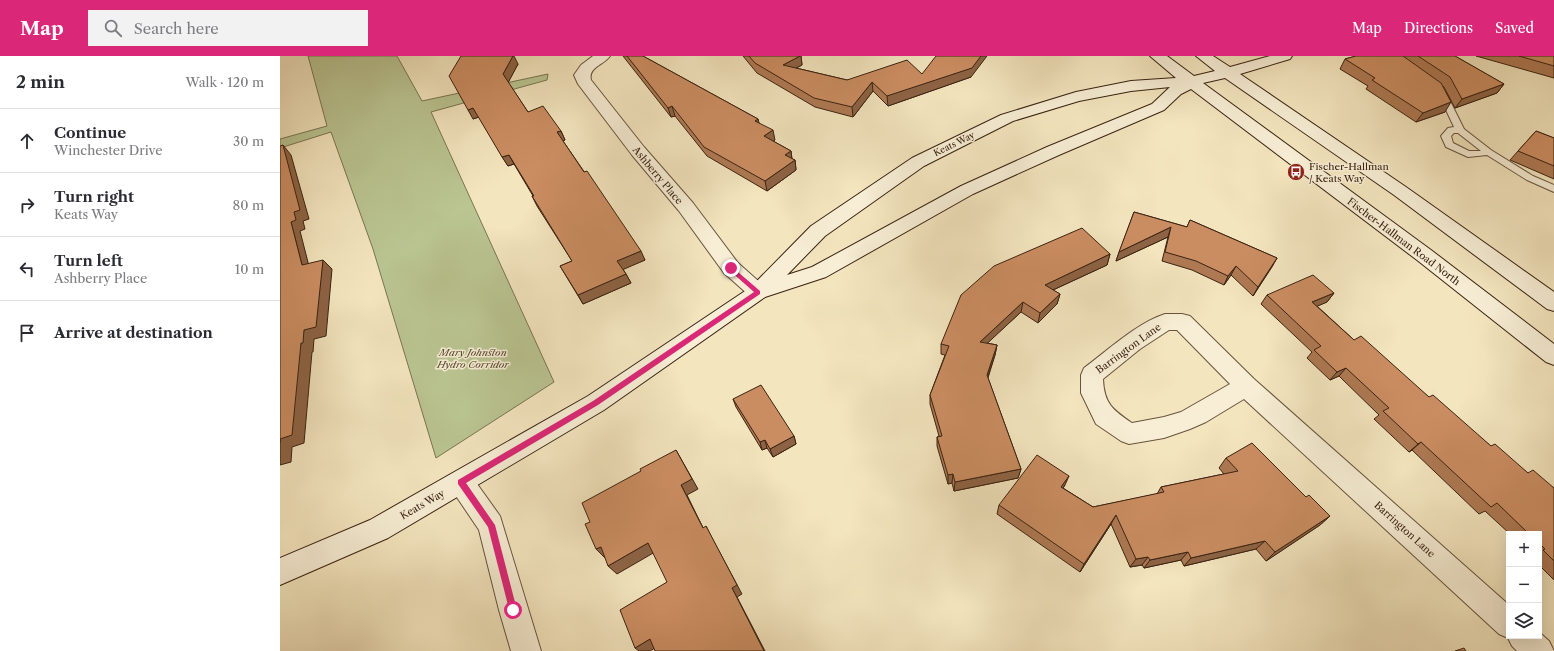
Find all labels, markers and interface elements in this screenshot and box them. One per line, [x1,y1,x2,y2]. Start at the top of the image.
search box [88,10,368,46]
text: Map [20,17,64,40]
icon: search [102,17,124,39]
text: Search here [134,19,219,38]
text: Map [1352,19,1382,37]
text: Directions [1404,19,1473,37]
text: Saved [1495,19,1534,37]
text: 2 min [16,72,65,92]
text: Walk · 120 m [186,74,264,90]
text: Continue [54,123,126,142]
street label: Keats Way [931,128,977,158]
icon: ahead [16,130,38,152]
text: 30 m [233,133,264,149]
text: Winchester Drive [54,142,163,158]
street label: Ashberry Place [629,143,686,207]
place label: Fischer-Hallman / Keats Way [1309,160,1390,185]
bus stop icon: Fischer-Hallman / Keats Way [1286,162,1306,182]
text: Turn right [54,187,134,206]
icon: right [16,194,38,216]
street label: Fischer-Hallman Road North [1345,195,1463,289]
text: 80 m [232,197,264,213]
text: Keats Way [54,206,118,222]
text: Turn left [54,251,123,270]
icon: left [16,258,38,280]
route end [722,259,740,277]
text: 10 m [235,261,264,277]
text: Ashberry Place [54,270,147,286]
street label: Barrington Lane [1093,320,1164,376]
icon: arrive [16,322,38,344]
text: Arrive at destination [54,323,213,342]
park label: Mary Johnston Hydro Corridor [436,346,510,371]
street label: Keats Way [398,486,447,522]
street label: Barrington Lane [1372,499,1438,560]
map controls [1506,531,1542,639]
button: + [1506,531,1542,567]
button: − [1506,567,1542,603]
route start [504,601,522,619]
button: layers [1506,603,1542,639]

